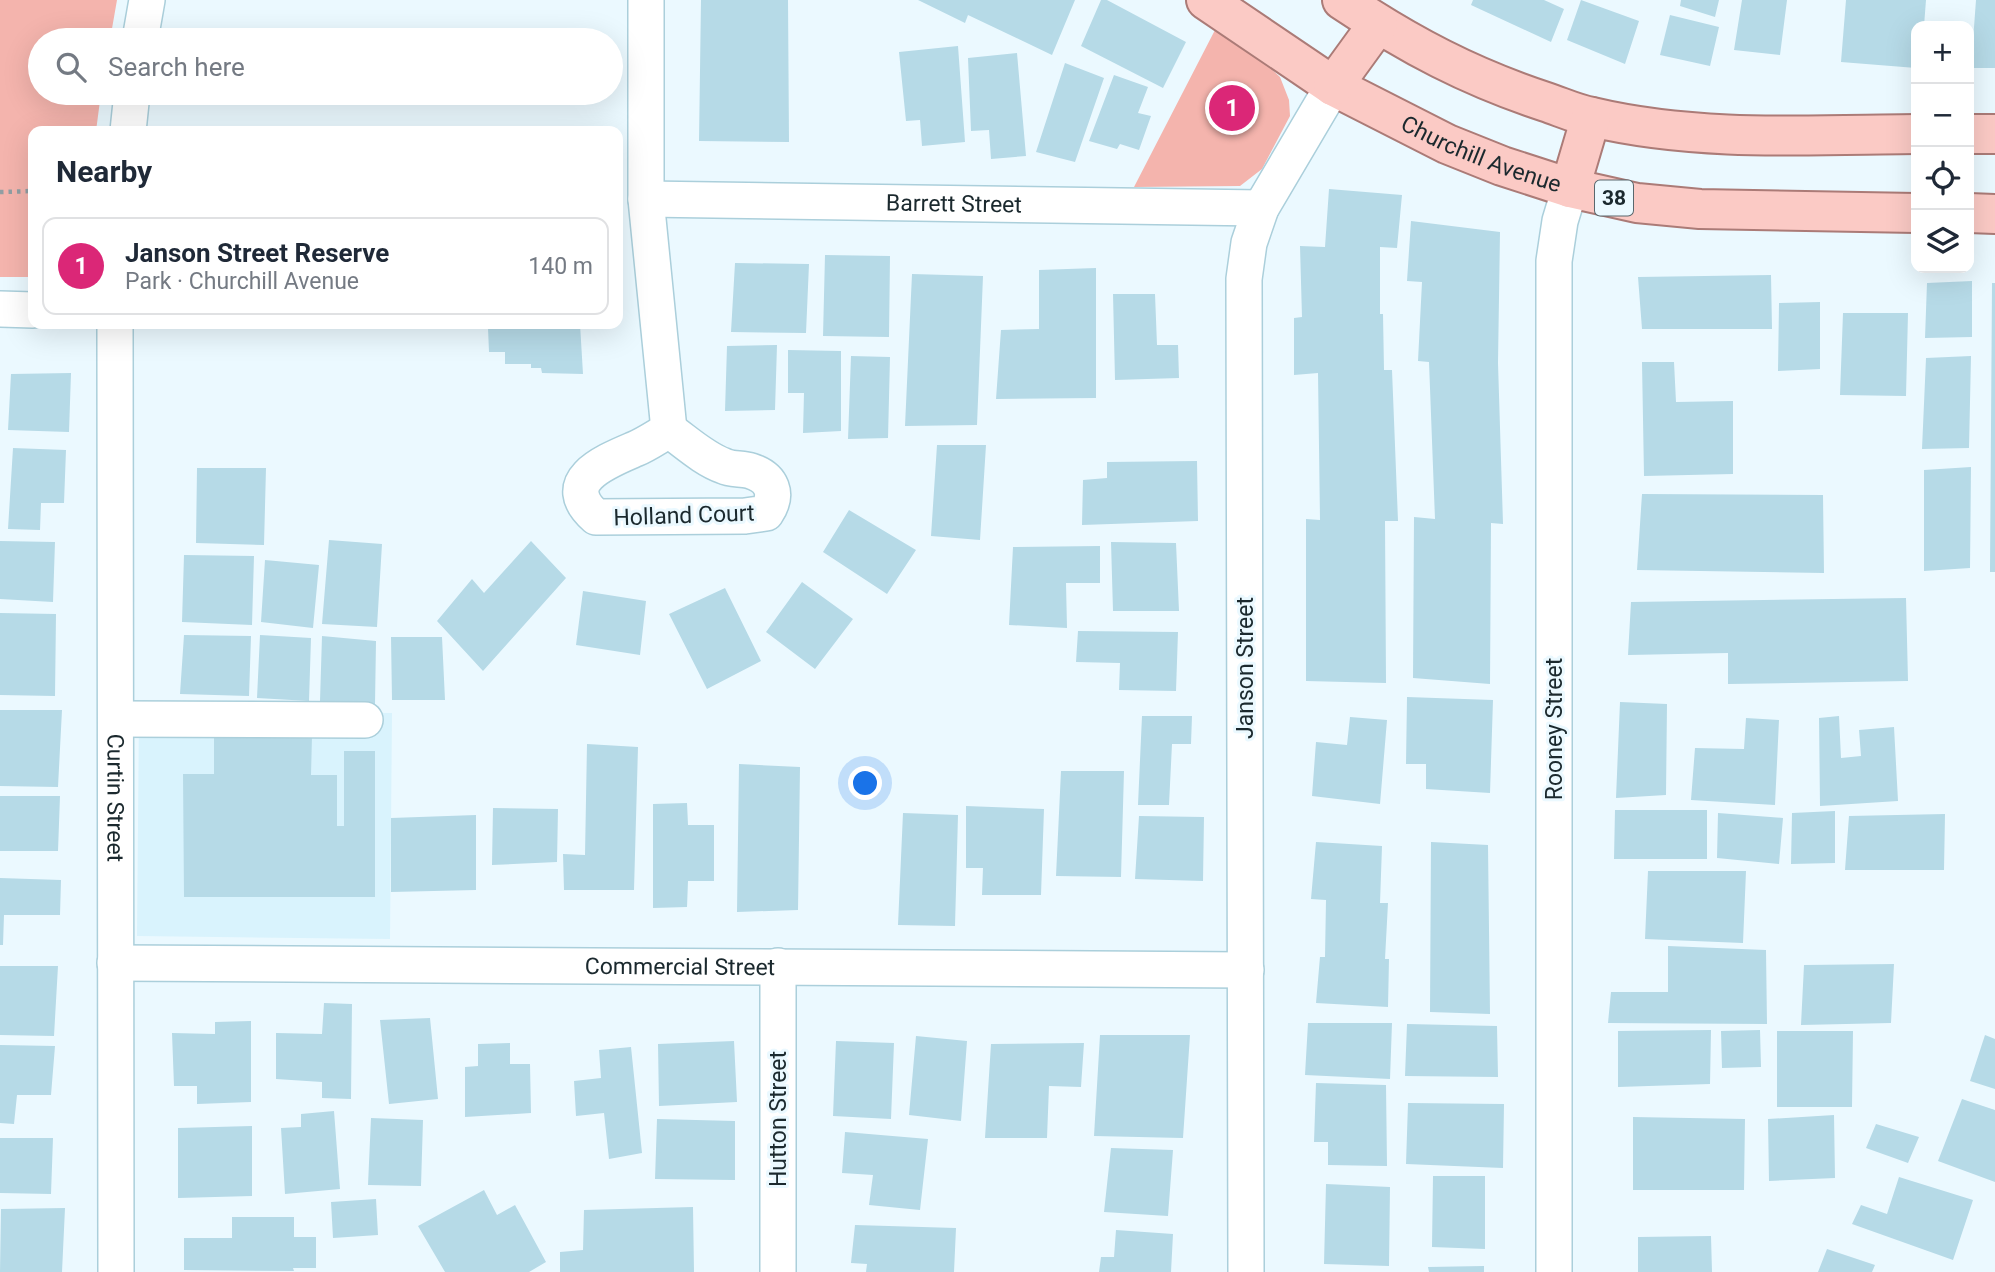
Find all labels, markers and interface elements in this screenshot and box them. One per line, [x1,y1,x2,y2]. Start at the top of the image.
map controls [1911,21,1974,273]
button: + [1911,21,1974,84]
search box [28,28,623,105]
icon: search [52,48,90,86]
text: Search here [108,52,245,82]
pin: 1 [1209,82,1255,134]
button: − [1911,84,1974,147]
street label: Churchill Avenue [1397,110,1565,198]
button: locate [1911,147,1974,210]
text: Nearby [56,154,152,189]
road number: 38 [1595,180,1633,216]
street label: Barrett Street [886,190,1022,219]
button: layers [1911,210,1974,273]
text: Janson Street Reserve [125,238,389,268]
text: 1 [74,253,88,280]
text: 140 m [528,253,593,280]
text: Park · Churchill Avenue [125,268,359,295]
street label: Holland Court [613,500,755,531]
street label: Janson Street [1232,597,1259,739]
street label: Rooney Street [1541,658,1568,800]
street label: Curtin Street [101,734,129,862]
your location [848,766,882,800]
street label: Commercial Street [585,953,775,981]
street label: Hutton Street [765,1051,792,1187]

